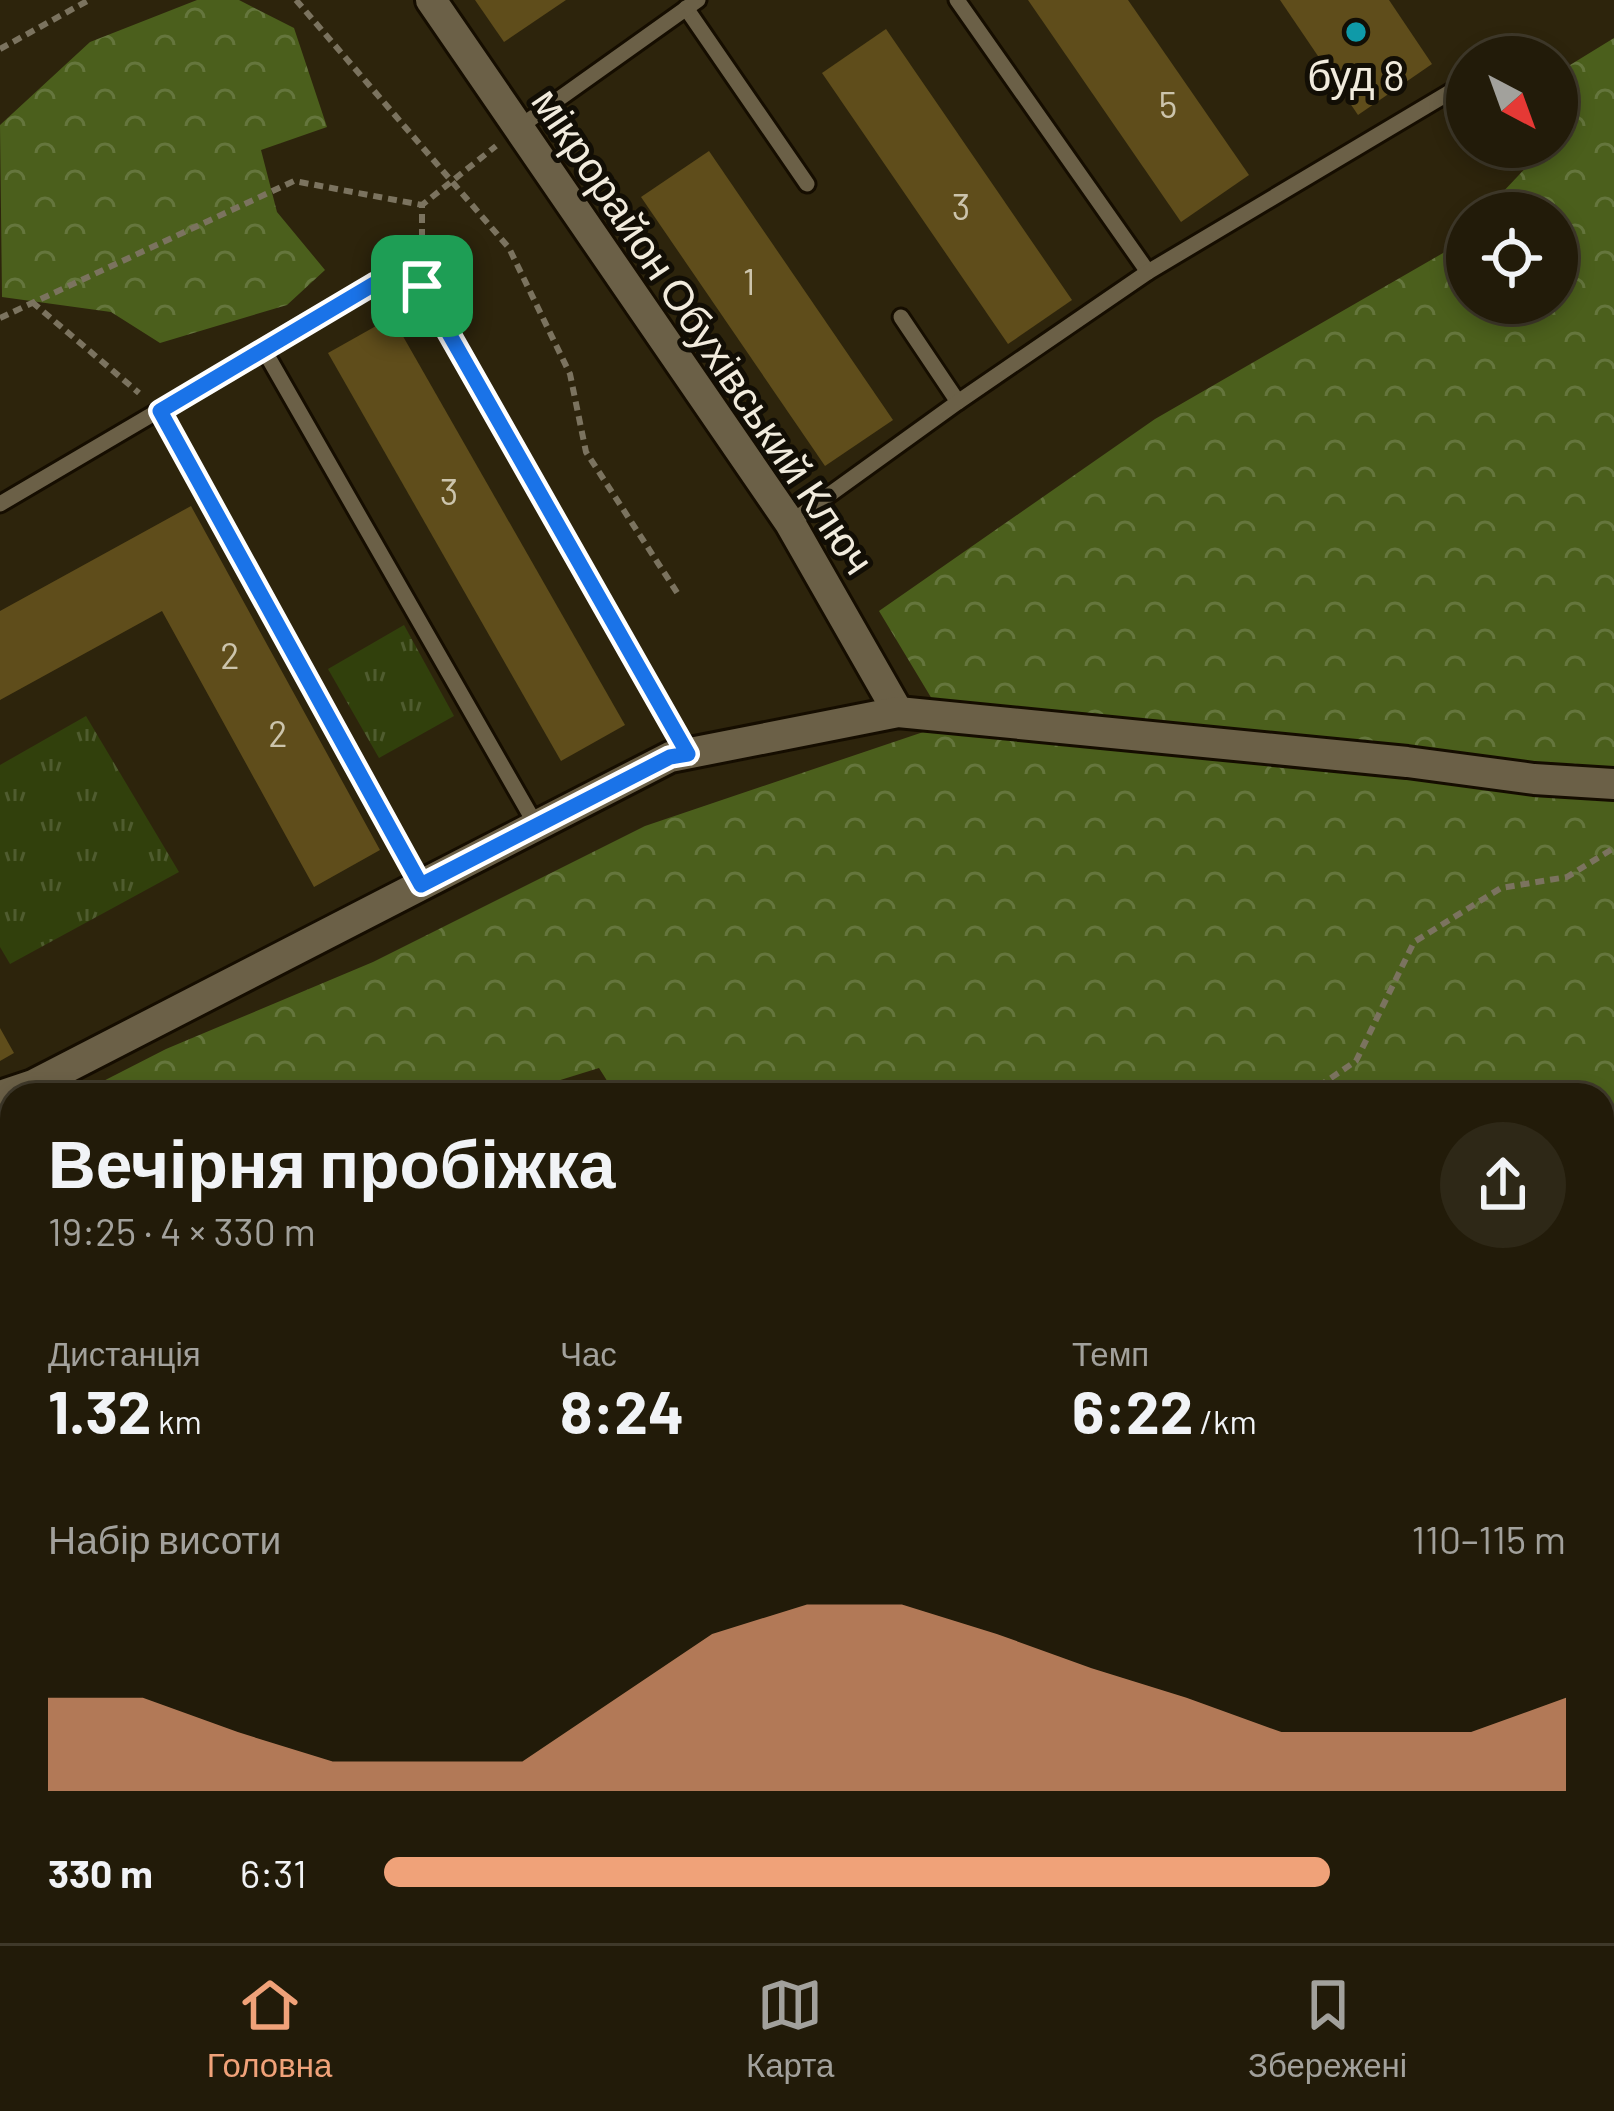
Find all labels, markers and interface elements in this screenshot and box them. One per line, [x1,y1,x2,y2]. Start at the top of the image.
marker: буд 8 [1343,19,1369,45]
north arrow [1446,36,1578,168]
map controls [1446,36,1578,324]
place label: буд 8 [1307,49,1405,100]
street label: мікрорайон Обухівський Ключ [522,77,886,583]
house number: 5 [1159,82,1177,125]
house number: 3 [952,184,970,227]
button: locate [1446,192,1578,324]
pin [371,235,473,337]
icon: arrive [389,253,455,319]
house number: 1 [743,259,755,302]
house number: 3 [440,469,458,512]
house number: 2 [220,633,240,676]
house number: 2 [268,711,288,754]
text: Вечірня пробіжка [48,1122,615,1201]
button: share [1440,1122,1566,1248]
text: 19:25 · 4 × 330 m [48,1207,316,1254]
text: Дистанція [48,1333,201,1373]
text: Час [560,1333,617,1373]
text: Темп [1072,1333,1149,1373]
text: 1.32 [48,1374,151,1446]
text: 8:24 [560,1374,684,1446]
text: 6:22 [1072,1374,1193,1446]
text: km [151,1401,202,1441]
text: /km [1193,1401,1257,1441]
text: Набір висоти [48,1515,281,1562]
text: 110–115 m [1411,1515,1566,1562]
text: 330 m [48,1849,153,1896]
text: 6:31 [240,1849,307,1896]
tab: Головна [207,1972,332,2085]
tab: Карта [746,1972,834,2085]
tab: Збережені [1248,1972,1407,2085]

